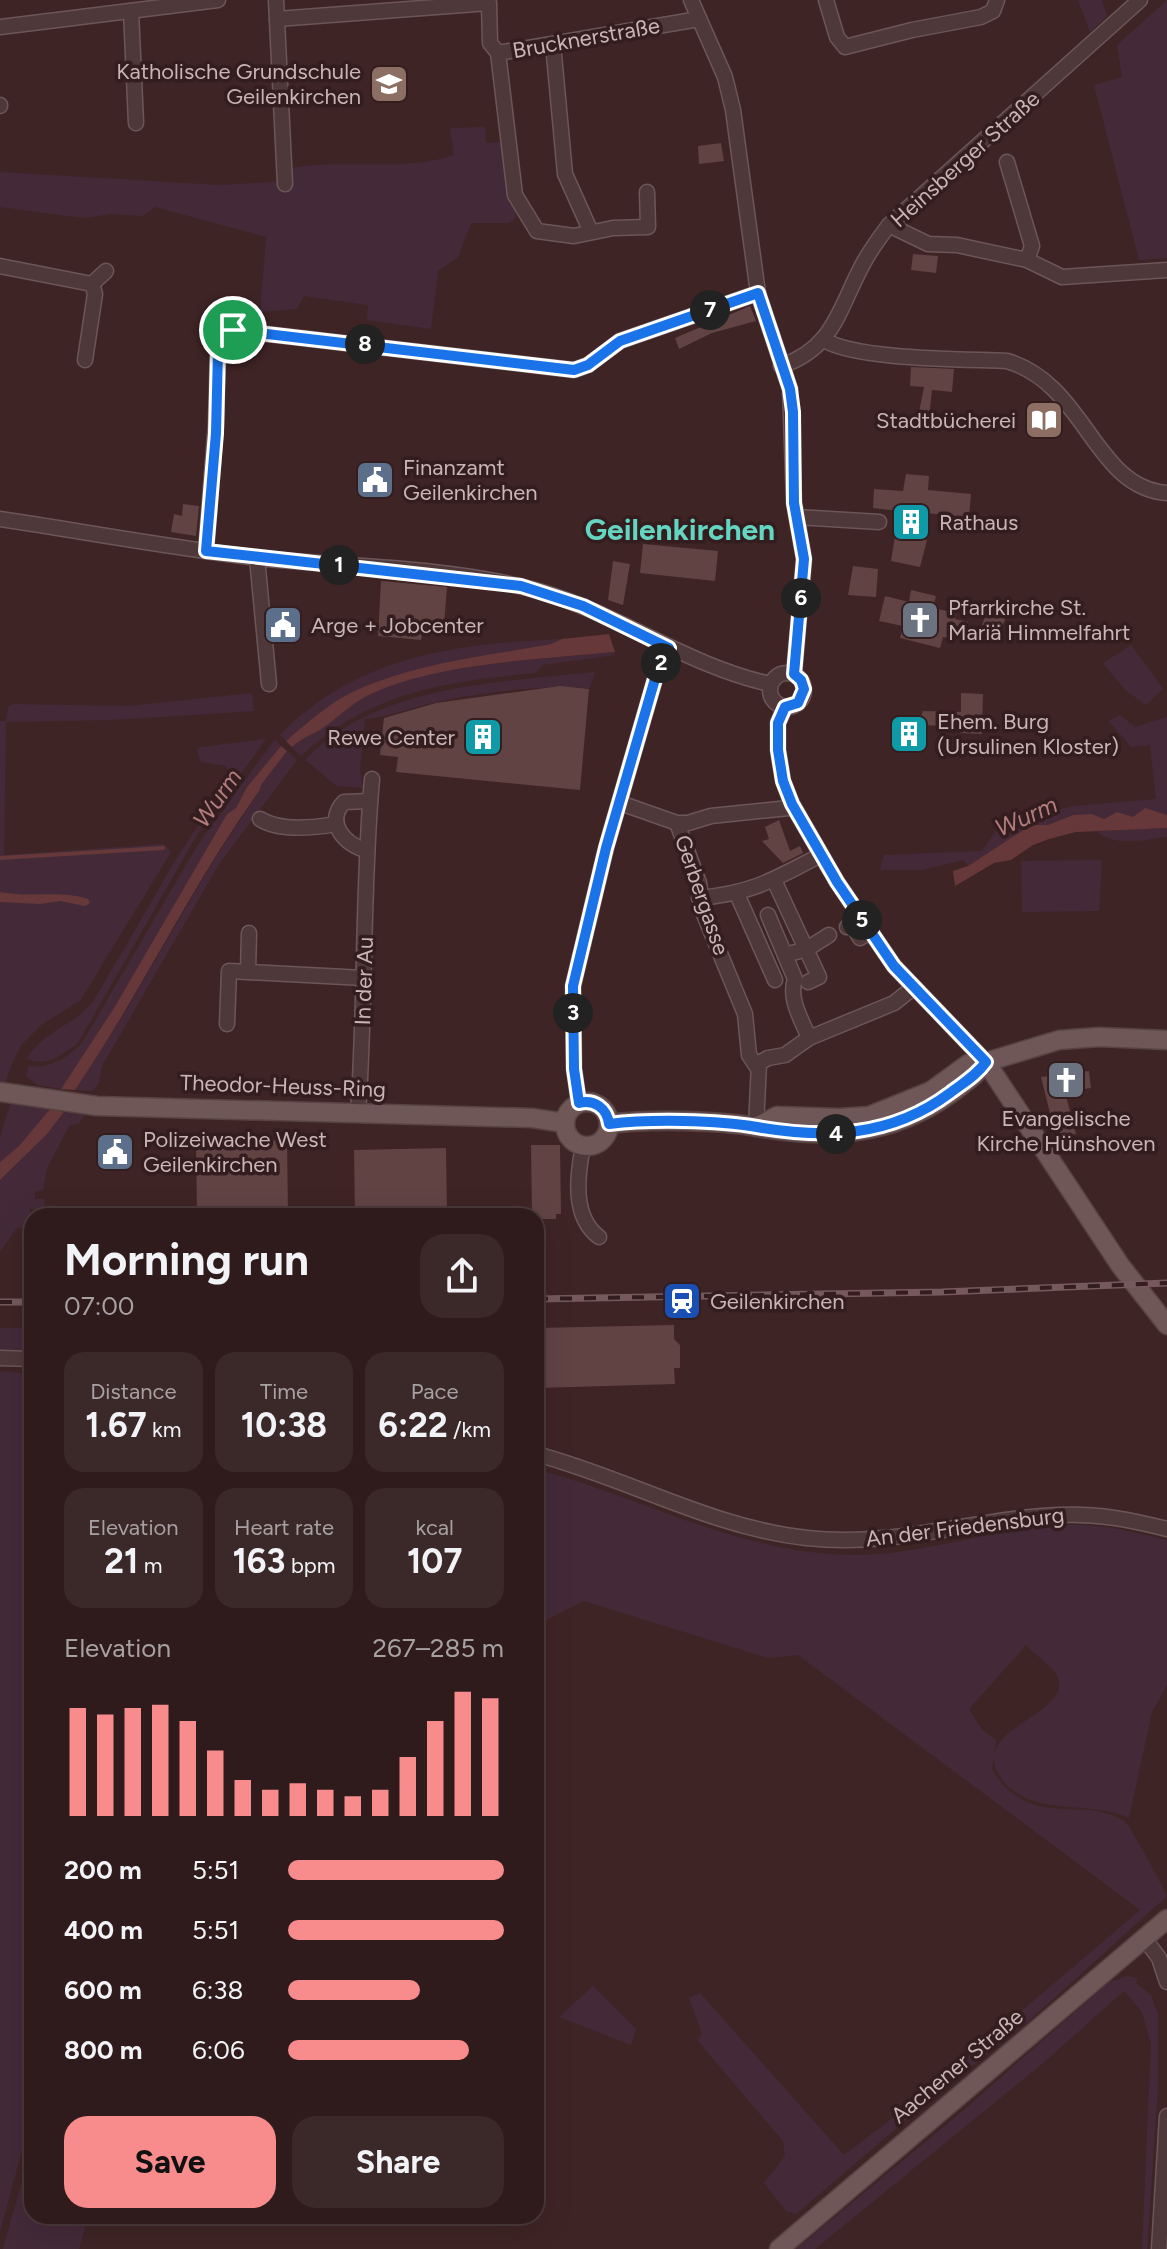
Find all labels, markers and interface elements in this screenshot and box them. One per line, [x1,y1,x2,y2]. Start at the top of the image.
street label: Brucknerstraße [510,12,662,64]
place label: Katholische Grundschule Geilenkirchen [116,58,361,110]
school or university icon: Katholische Grundschule Geilenkirchen [368,63,410,105]
street label: Heinsberger Straße [885,85,1045,233]
pin: 7 [690,290,730,330]
pin [199,296,267,364]
text: 7 [704,296,716,323]
icon: arrive [211,308,255,352]
pin: 8 [345,324,385,364]
text: 8 [358,330,372,357]
library icon: Stadtbücherei [1023,399,1065,441]
place label: Stadtbücherei [876,407,1016,434]
place label: Finanzamt Geilenkirchen [403,454,538,506]
public building icon: Finanzamt Geilenkirchen [354,459,396,501]
building icon: Rathaus [890,501,932,543]
place label: Rathaus [939,509,1018,536]
district label: Geilenkirchen [585,511,775,548]
pin: 1 [319,545,359,585]
text: 1 [334,551,344,578]
pin: 6 [781,578,821,618]
text: 6 [795,584,807,611]
place label: Pfarrkirche St. Mariä Himmelfahrt [948,594,1130,646]
church icon: Pfarrkirche St. Mariä Himmelfahrt [899,599,941,641]
public building icon: Arge + Jobcenter [262,604,304,646]
place label: Arge + Jobcenter [311,612,484,639]
pin: 2 [641,643,681,683]
text: 2 [655,649,667,676]
place label: Ehem. Burg (Ursulinen Kloster) [937,708,1119,760]
building icon: Ehem. Burg (Ursulinen Kloster) [888,713,930,755]
building icon: Rewe Center [462,716,504,758]
place label: Rewe Center [327,724,456,751]
water label: Wurm [187,763,247,833]
water label: Wurm [990,790,1062,842]
street label: Gerbergasse [669,831,735,959]
pin: 5 [842,900,882,940]
text: 5 [856,906,868,933]
street label: In der Au [349,936,379,1026]
pin: 3 [553,993,593,1033]
text: 3 [567,999,579,1026]
church icon: Evangelische Kirche Hünshoven [1045,1059,1087,1101]
street label: Theodor-Heuss-Ring [180,1069,386,1103]
place label: Evangelische Kirche Hünshoven [976,1105,1156,1157]
pin: 4 [816,1114,856,1154]
text: 4 [829,1120,843,1147]
place label: Polizeiwache West Geilenkirchen [143,1126,327,1178]
public building icon: Polizeiwache West Geilenkirchen [94,1131,136,1173]
text: Morning run [64,1233,309,1286]
button: share [420,1234,504,1318]
station icon: Geilenkirchen [661,1280,703,1322]
place label: Geilenkirchen [710,1288,845,1315]
text: 07:00 [64,1290,135,1322]
text: Distance [90,1378,176,1405]
text: Time [260,1378,308,1405]
text: Pace [411,1378,458,1405]
text: 1.67 [85,1405,147,1446]
text: 10:38 [241,1405,327,1446]
text: 6:22 [378,1405,448,1446]
text: km [147,1416,181,1443]
text: /km [448,1416,491,1443]
street label: An der Friedensburg [864,1501,1066,1553]
text: Elevation [88,1514,179,1541]
text: Heart rate [234,1514,334,1541]
text: kcal [415,1514,454,1541]
text: 21 [104,1541,138,1582]
text: 163 [232,1541,285,1582]
text: 107 [407,1541,462,1582]
text: m [138,1552,162,1579]
text: bpm [285,1552,336,1579]
text: Elevation [64,1632,171,1664]
text: 267–285 m [372,1632,504,1664]
text: 200 m [64,1854,142,1886]
text: 5:51 [192,1854,239,1886]
text: 400 m [64,1914,143,1946]
text: 5:51 [192,1914,239,1946]
text: 600 m [64,1974,142,2006]
text: 6:38 [192,1974,243,2006]
street label: Aachener Straße [885,2003,1029,2129]
text: 800 m [64,2034,142,2066]
text: 6:06 [192,2034,245,2066]
button: Save [64,2116,276,2208]
button: Share [292,2116,504,2208]

